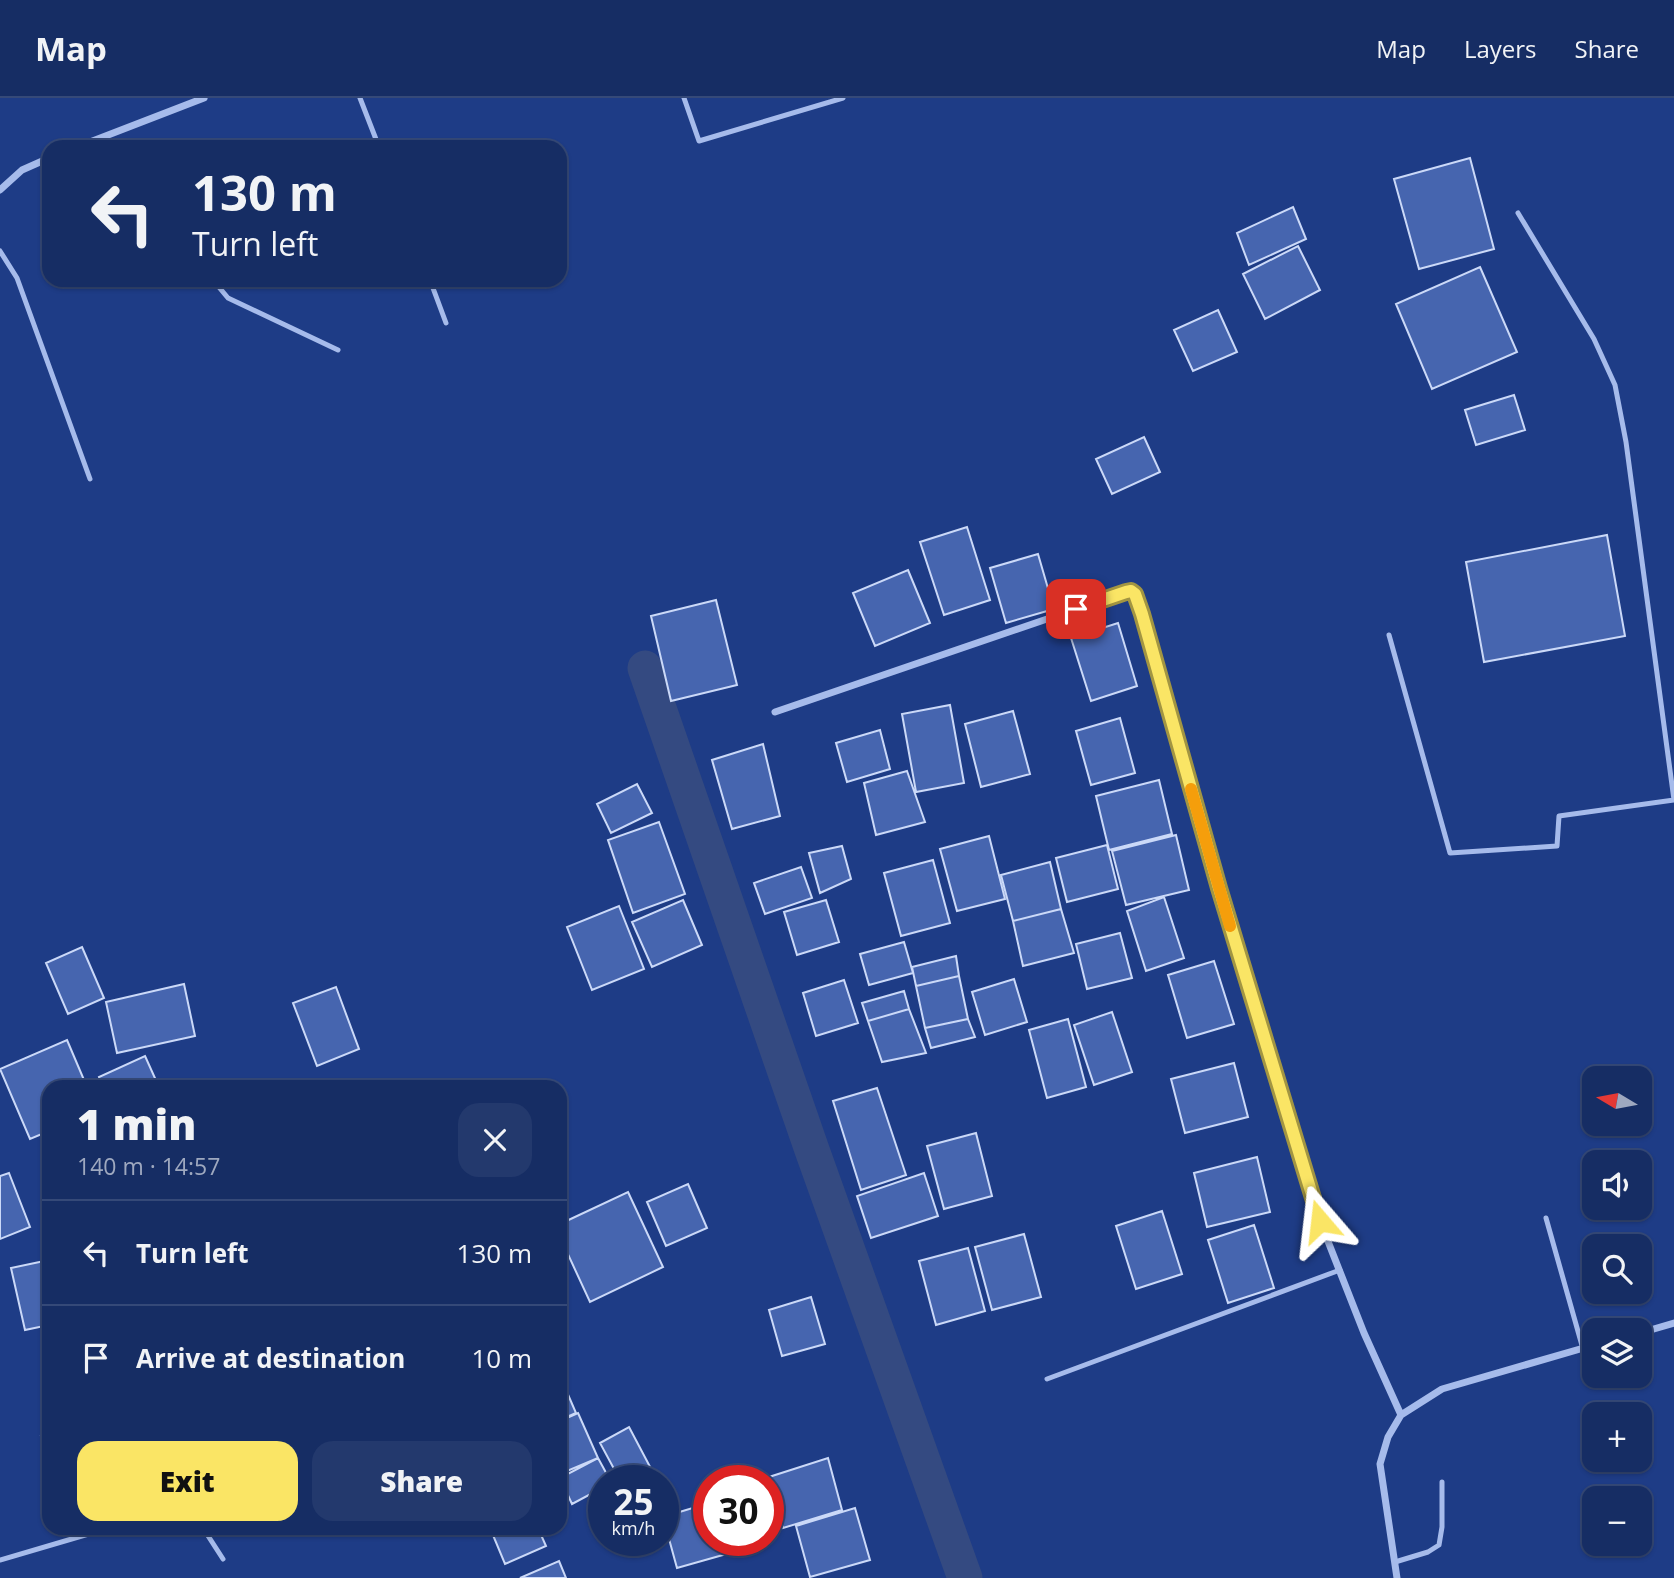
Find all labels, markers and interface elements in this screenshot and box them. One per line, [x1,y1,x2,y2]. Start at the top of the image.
text: Map [35,26,107,71]
text: Map [1376,32,1426,65]
text: Layers [1464,32,1537,65]
text: Share [1575,32,1639,65]
text: 130 m [192,159,337,225]
icon: left [77,168,168,259]
text: Turn left [192,222,318,265]
pin [1046,579,1106,639]
icon: arrive [1057,590,1095,628]
north arrow [1582,1066,1652,1136]
map controls [1582,1066,1652,1556]
text: 1 min [77,1095,196,1152]
button: close [458,1103,532,1177]
text: 140 m · 14:57 [77,1150,220,1182]
button: sound [1582,1150,1652,1220]
position arrow [1283,1184,1357,1258]
icon: left [77,1234,115,1272]
button: search [1582,1234,1652,1304]
text: Turn left [136,1235,248,1271]
text: 130 m [457,1235,532,1271]
button: layers [1582,1318,1652,1388]
icon: arrive [77,1339,115,1377]
text: Arrive at destination [136,1340,405,1376]
text: 10 m [471,1340,532,1376]
button: + [1582,1402,1652,1472]
button: Exit [77,1441,298,1521]
button: Share [312,1441,532,1521]
speed limit sign: 30 [693,1465,784,1556]
text: 25 [613,1478,654,1525]
button: − [1582,1486,1652,1556]
text: km/h [612,1516,655,1540]

